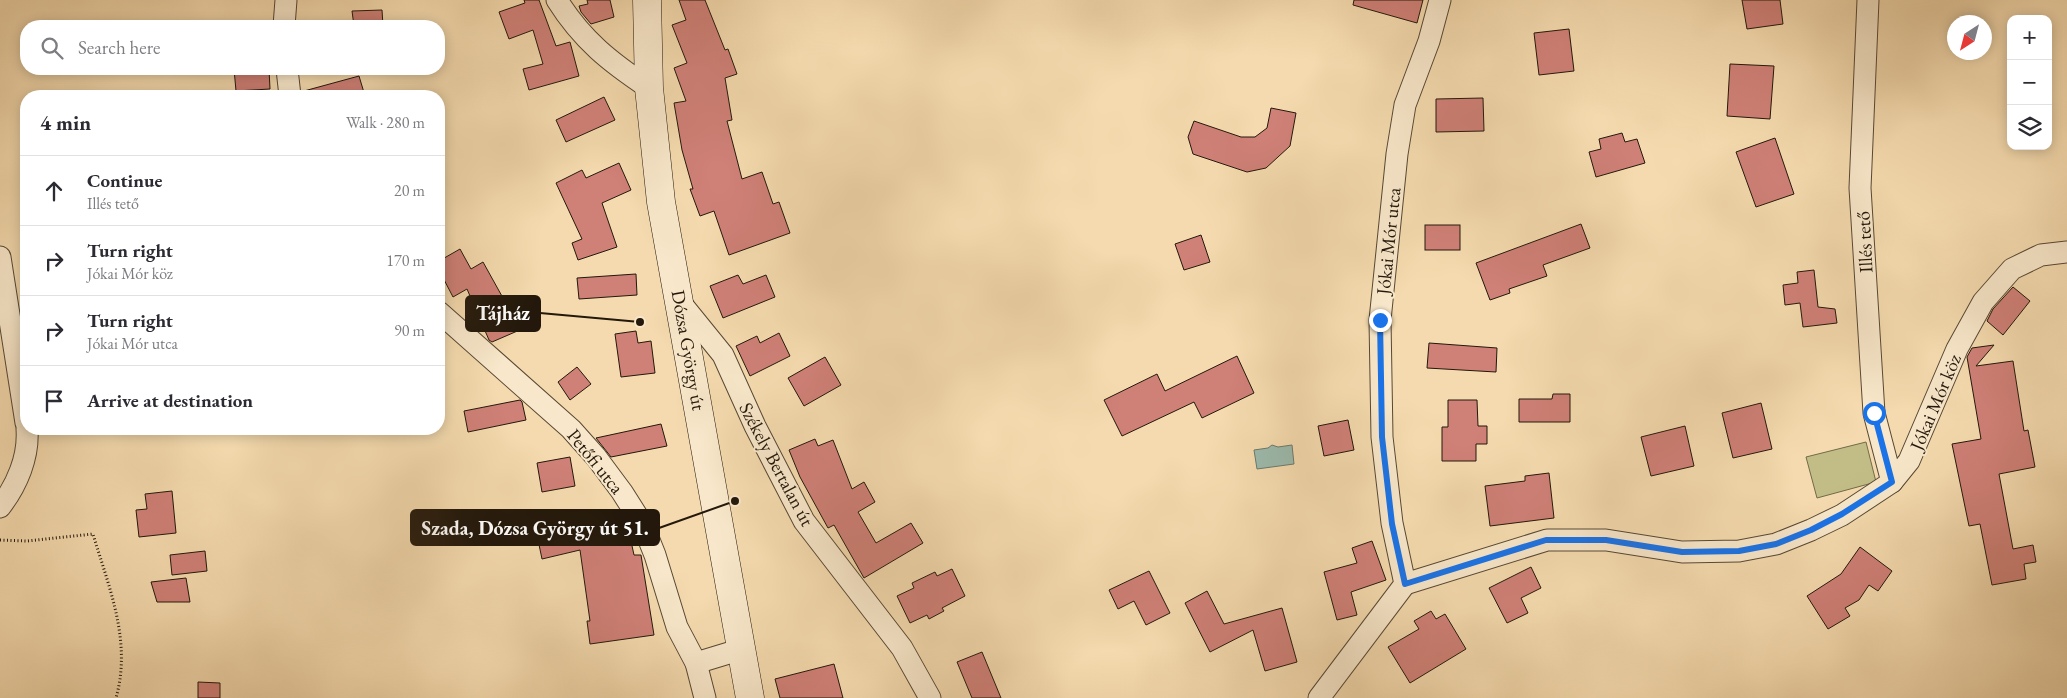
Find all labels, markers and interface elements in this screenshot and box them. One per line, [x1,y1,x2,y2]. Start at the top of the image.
north arrow [1947,15,1992,60]
map controls [2007,15,2052,150]
button: + [2007,15,2052,60]
search box [20,20,445,75]
icon: search [38,34,66,62]
text: Search here [78,35,160,60]
button: − [2007,60,2052,105]
button: layers [2007,105,2052,150]
text: 4 min [40,109,91,136]
text: Walk · 280 m [346,112,425,133]
text: Continue [87,168,162,193]
icon: ahead [40,177,68,205]
text: 20 m [394,180,425,201]
street label: Jókai Mór utca [1370,186,1407,298]
text: Illés tető [87,193,139,214]
street label: Illés tető [1850,211,1879,273]
text: Turn right [87,238,173,263]
icon: right [40,247,68,275]
text: 170 m [386,250,425,271]
text: Jókai Mór köz [87,263,173,284]
street label: Dózsa György út [666,288,711,412]
callout: Tájház [466,296,540,331]
text: Tájház [476,300,530,326]
text: Turn right [87,308,173,333]
route end [1369,309,1392,332]
icon: right [40,317,68,345]
text: 90 m [394,320,425,341]
text: Jókai Mór utca [87,333,178,354]
street label: Jókai Mór köz [1903,350,1967,456]
icon: arrive [40,387,68,415]
text: Arrive at destination [87,388,253,413]
street label: Székely Bertalan út [733,398,820,531]
route start [1863,402,1886,425]
street label: Petőfi utca [562,424,630,499]
callout: Szada, Dózsa György út 51. [411,510,659,545]
text: Szada, Dózsa György út 51. [421,515,649,541]

